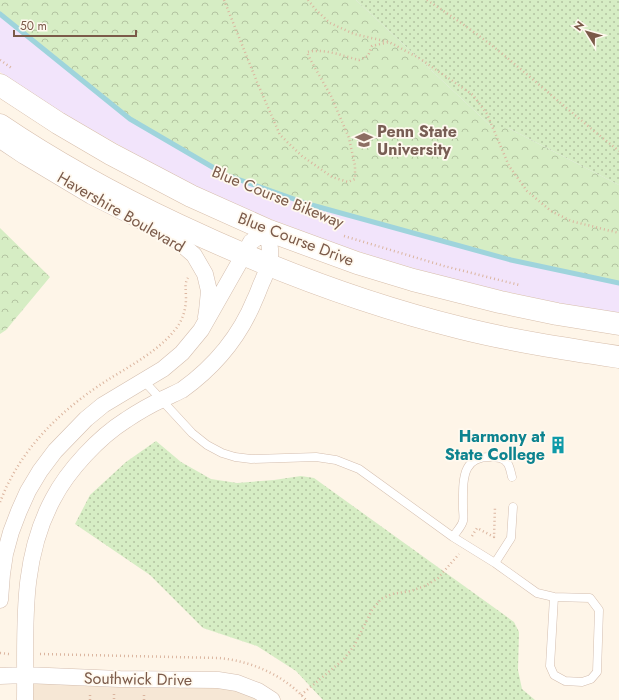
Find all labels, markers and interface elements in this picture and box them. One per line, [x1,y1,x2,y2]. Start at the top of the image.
scale bar [14,12,136,38]
north arrow [567,12,607,52]
text: 50 m [20,17,47,35]
text: N [570,18,588,34]
place label: Penn State University [377,120,457,161]
school or university icon: Penn State University [354,130,374,150]
street label: Blue Course Bikeway [209,160,348,234]
street label: Havershire Boulevard [53,166,189,258]
street label: Blue Course Drive [235,206,357,272]
place label: Harmony at State College [445,425,546,466]
building icon: Harmony at State College [548,435,568,455]
street label: Southwick Drive [84,667,192,691]

